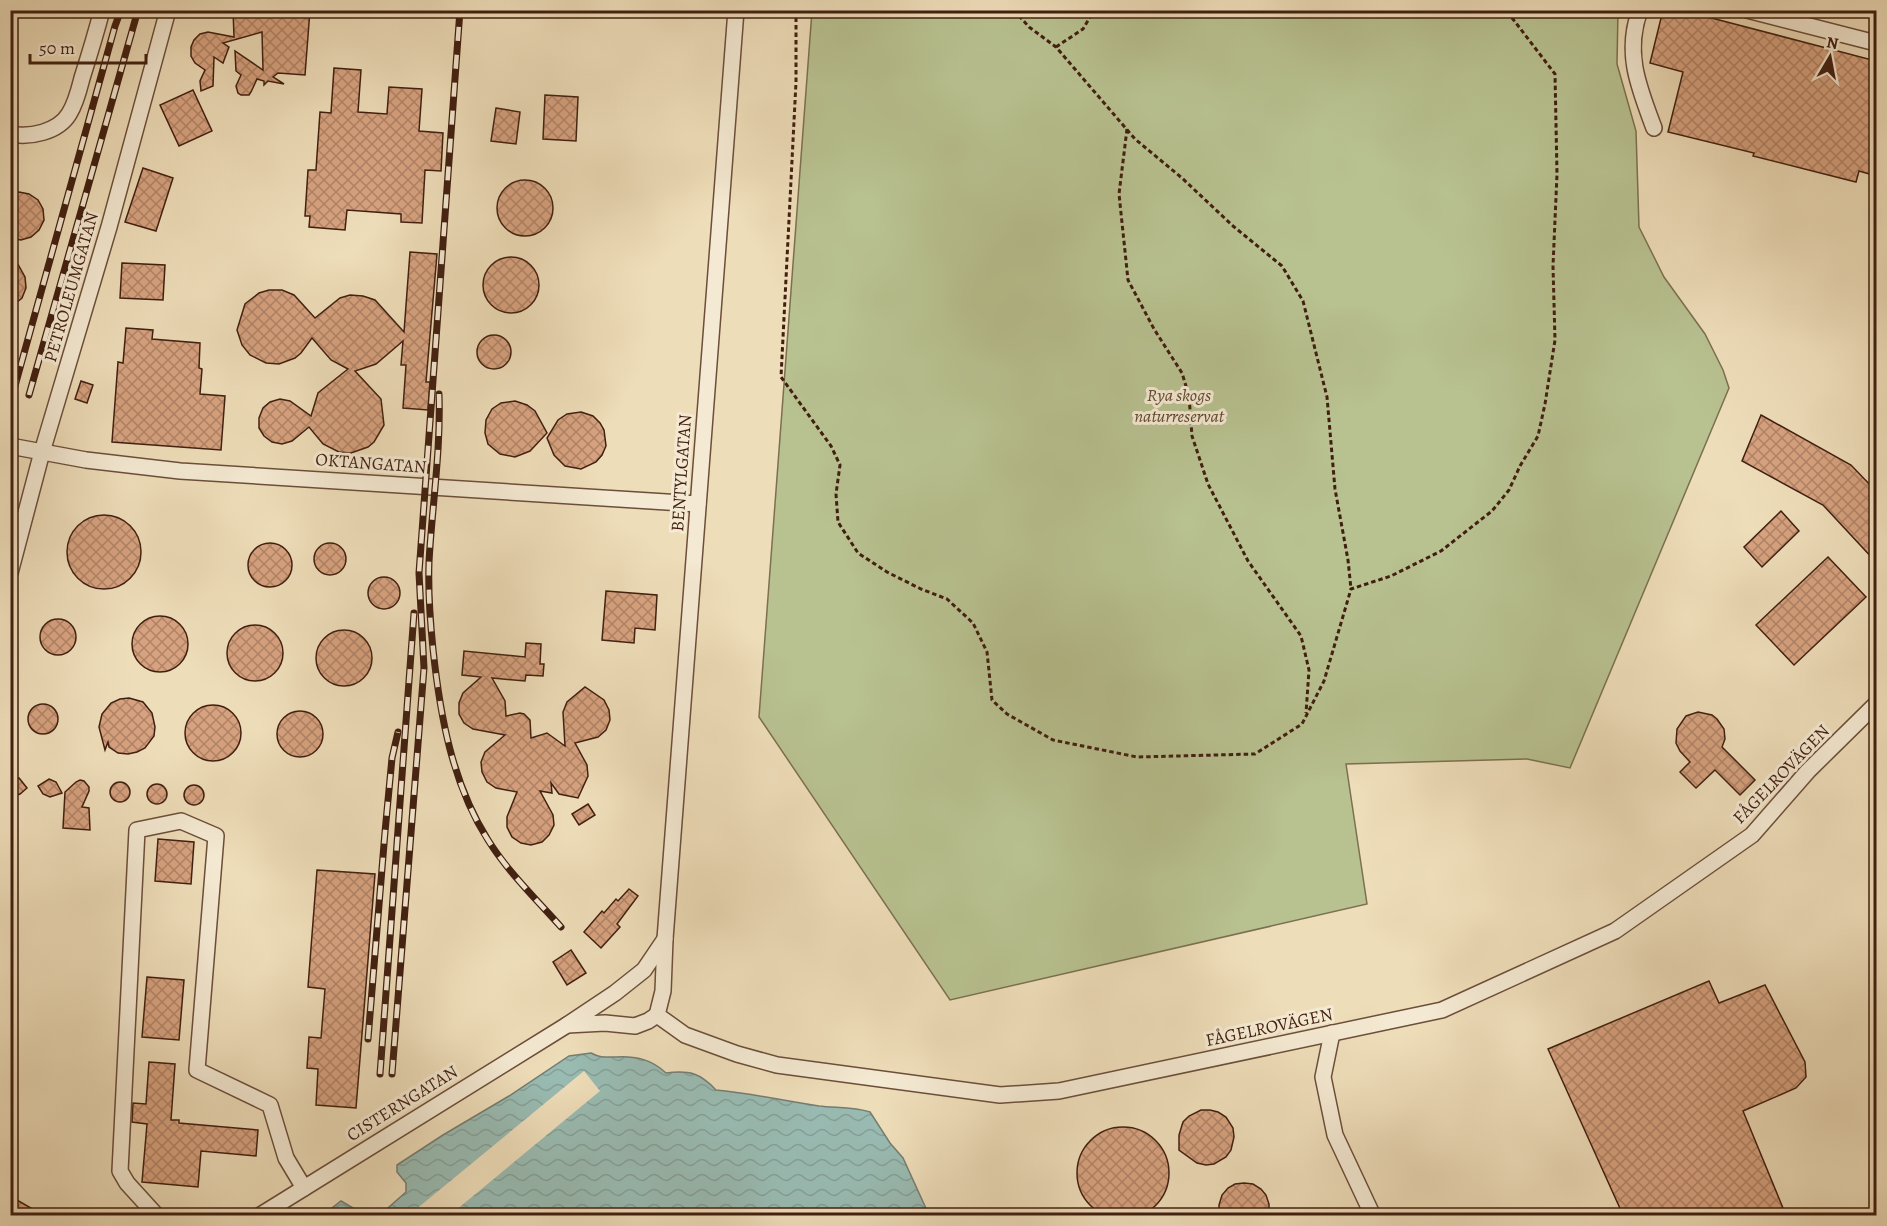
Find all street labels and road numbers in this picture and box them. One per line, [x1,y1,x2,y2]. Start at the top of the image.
street label: PETROLEUMGATAN [38,209,104,365]
street label: BENTYLGATAN [665,414,697,532]
street label: OKTANGATAN [315,447,428,479]
street label: FÅGELROVÄGEN [1727,719,1835,829]
street label: FÅGELROVÄGEN [1203,1002,1335,1052]
street label: CISTERNGATAN [342,1059,462,1147]

